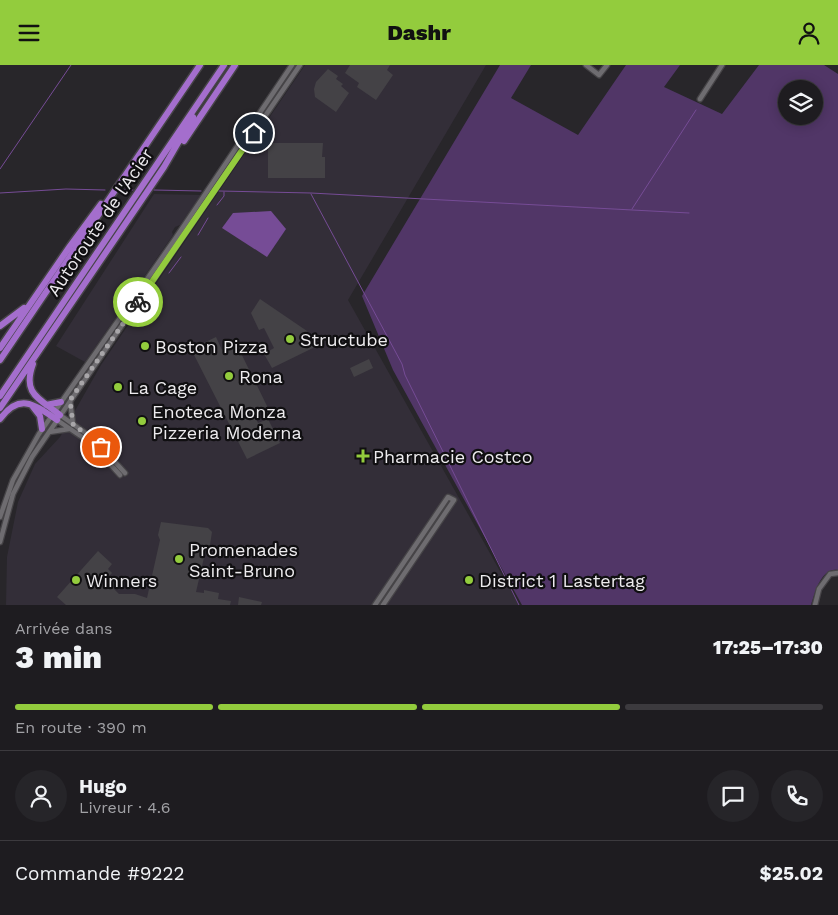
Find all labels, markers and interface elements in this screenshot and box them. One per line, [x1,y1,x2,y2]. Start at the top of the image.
icon: menu [15,19,43,47]
icon: person [795,19,823,47]
text: Dashr [387,20,451,45]
map controls [778,80,823,125]
button: layers [778,80,823,125]
pin [233,112,275,154]
icon: home [240,119,268,147]
street label: Autoroute de l'Acier [43,144,157,300]
courier [113,277,163,327]
icon: bike [124,288,152,316]
place label: Structube [300,329,388,350]
marker: Structube [284,333,296,345]
place label: Boston Pizza [155,336,268,357]
marker: Boston Pizza [139,340,151,352]
place label: Rona [239,366,283,387]
marker: Rona [223,370,235,382]
place label: La Cage [128,377,197,398]
marker: La Cage [112,381,124,393]
place label: Enoteca Monza Pizzeria Moderna [152,401,302,443]
marker: Enoteca Monza Pizzeria Moderna [136,415,148,427]
pin [80,426,122,468]
icon: bag [87,433,115,461]
place label: Pharmacie Costco [373,446,532,467]
marker: Pharmacie Costco [357,450,369,462]
place label: Promenades Saint-Bruno [189,539,298,581]
marker: Promenades Saint-Bruno [173,553,185,565]
place label: Winners [86,570,157,591]
place label: District 1 Lastertag [479,570,645,591]
marker: Winners [70,574,82,586]
marker: District 1 Lastertag [463,574,475,586]
text: Arrivée dans [15,619,113,638]
text: 17:25–17:30 [713,636,823,659]
text: 3 min [15,638,102,676]
text: En route · 390 m [15,718,147,737]
button: person [15,770,67,822]
button: chat [707,770,759,822]
button: phone [771,770,823,822]
text: Hugo [79,775,127,798]
text: Livreur · 4.6 [79,798,171,817]
text: Commande #9222 [15,862,185,885]
text: $25.02 [760,862,823,885]

